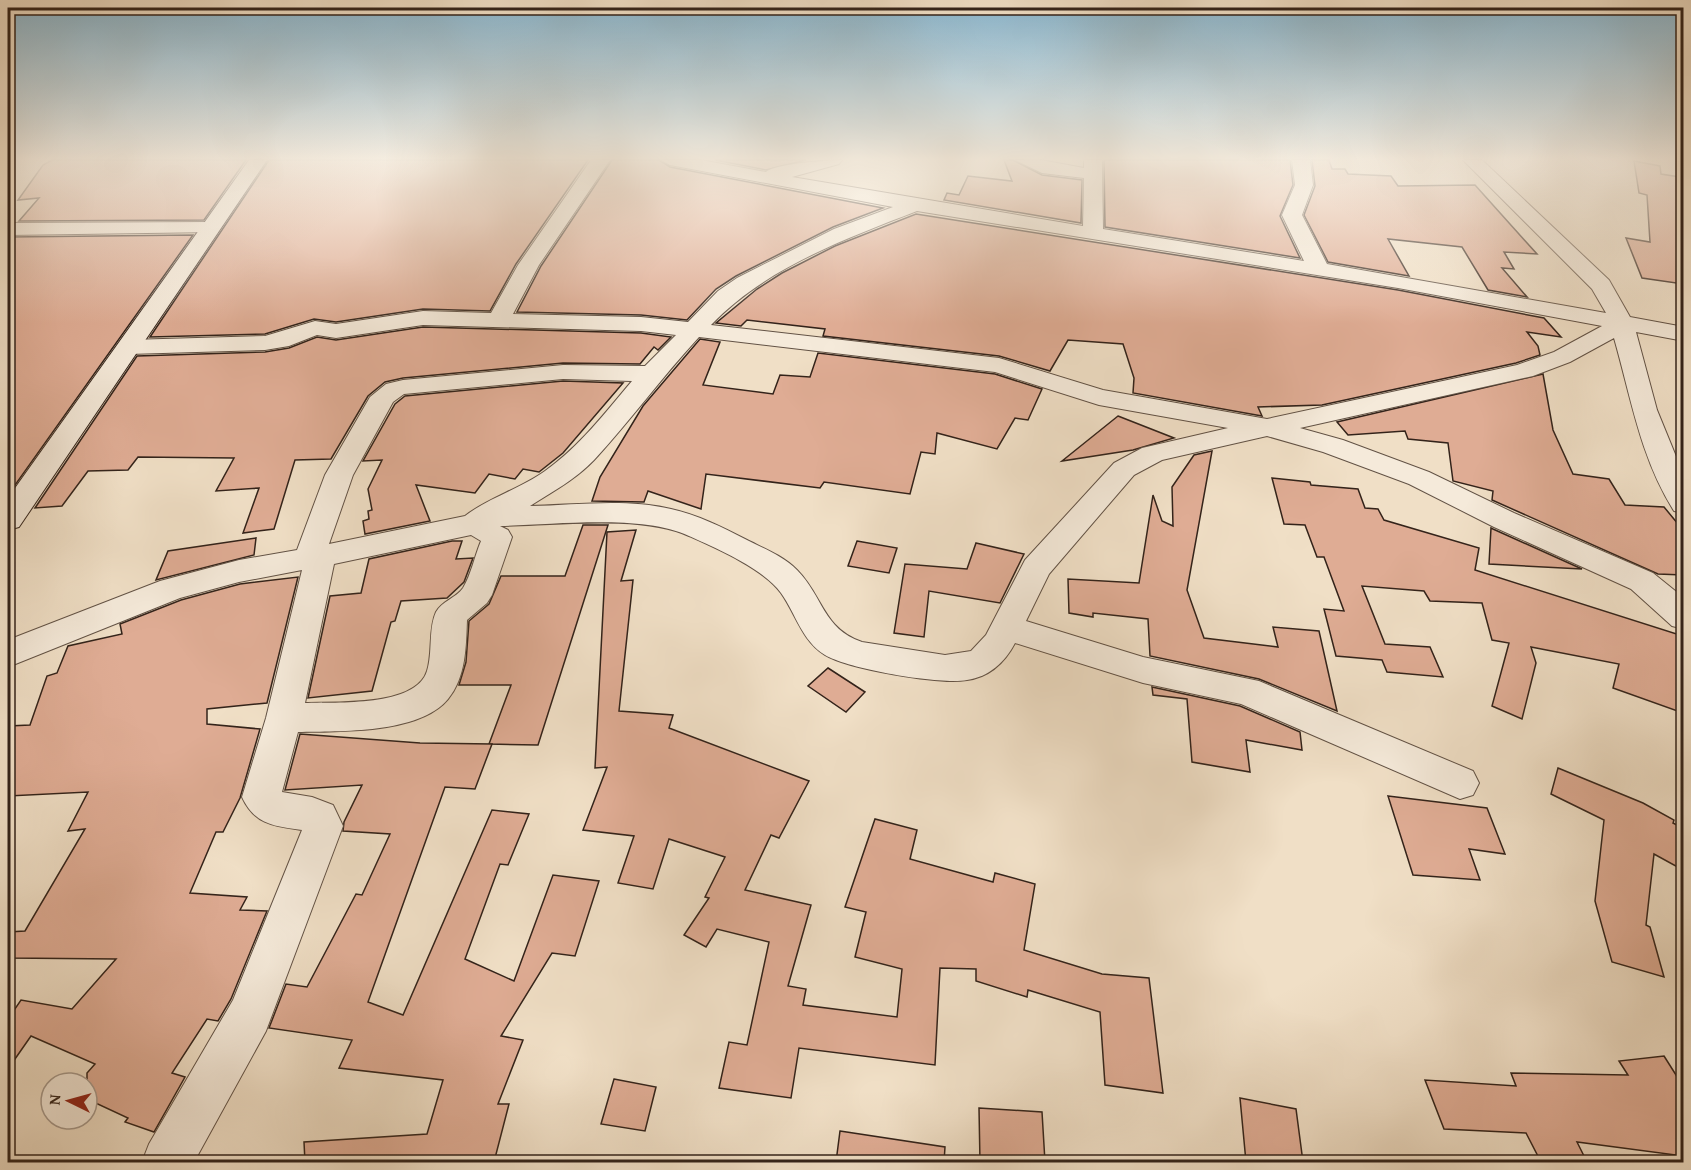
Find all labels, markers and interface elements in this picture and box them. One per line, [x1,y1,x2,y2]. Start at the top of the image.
north arrow [39,1071,99,1131]
text: N [42,1093,67,1106]

